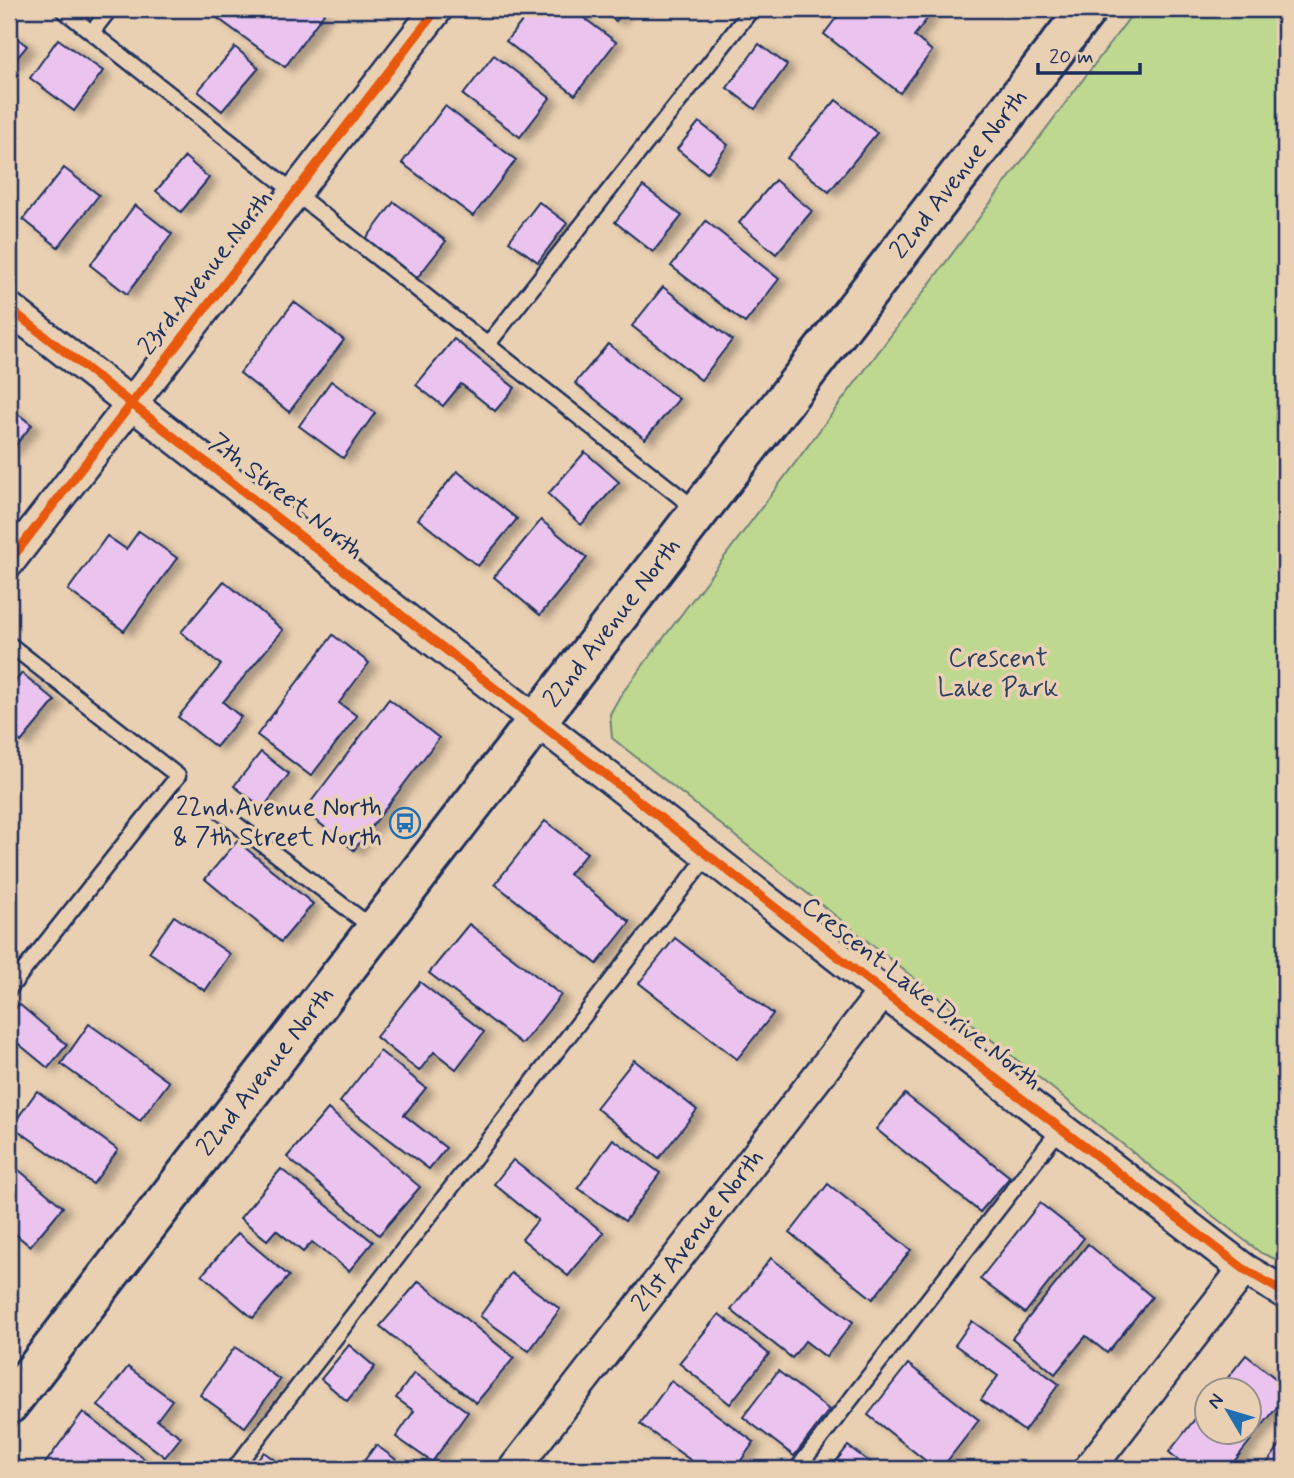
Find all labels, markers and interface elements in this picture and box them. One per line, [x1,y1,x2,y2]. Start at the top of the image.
scale bar [1038,32,1140,76]
text: 20 m [1049,43,1094,71]
street label: 22nd Avenue North [883,82,1036,266]
street label: 23rd Avenue North [131,183,281,363]
street label: 7th Street North [202,426,370,568]
street label: 22nd Avenue North [536,531,689,715]
park label: Crescent Lake Park [937,642,1059,706]
place label: 22nd Avenue North & 7th Street North [173,791,382,855]
bus stop icon: 22nd Avenue North & 7th Street North [388,806,422,840]
street label: Crescent Lake Drive North [794,889,1048,1099]
street label: 22nd Avenue North [189,980,342,1164]
street label: 21st Avenue North [624,1142,772,1319]
north arrow [1192,1376,1262,1446]
text: N [1202,1389,1230,1414]

